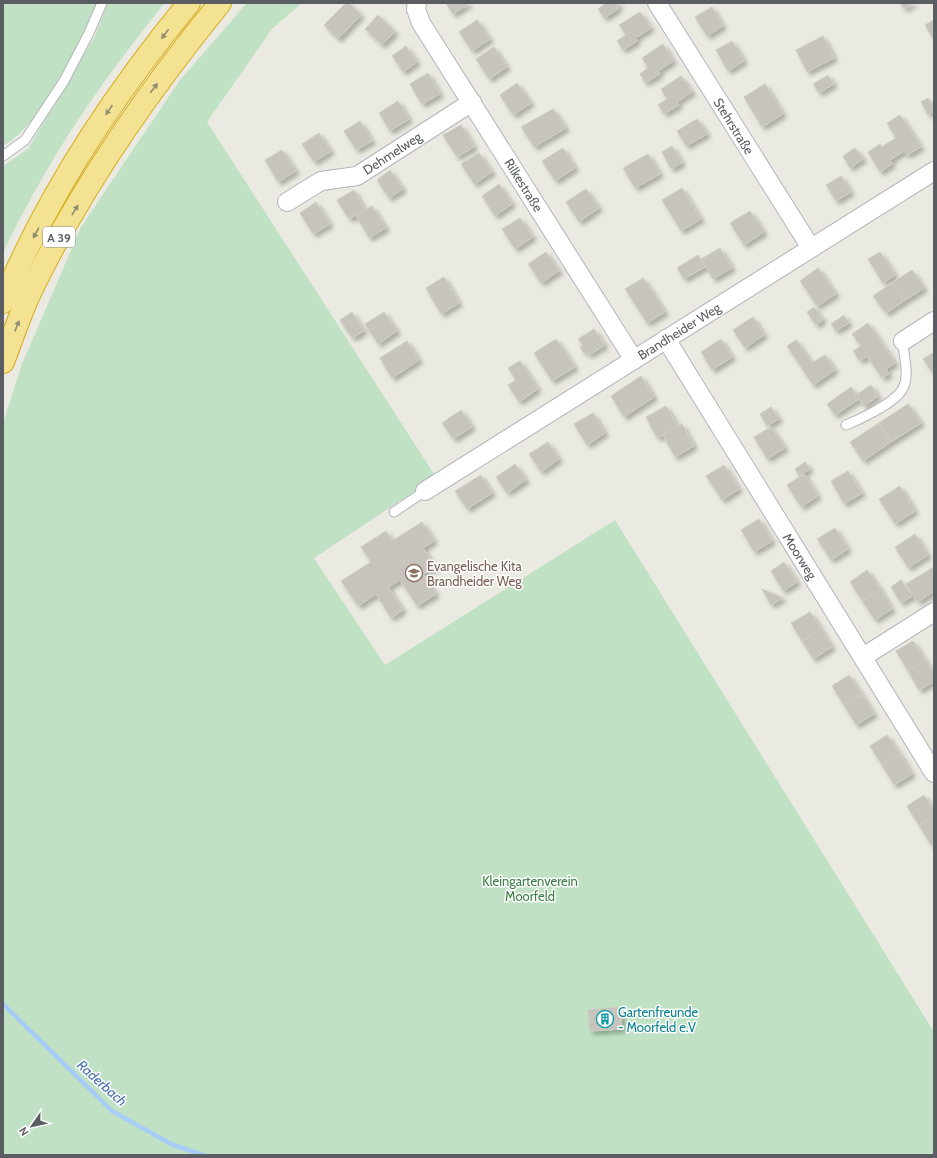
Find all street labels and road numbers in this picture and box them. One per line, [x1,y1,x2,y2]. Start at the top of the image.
street label: Stehrstraße [710,95,758,158]
street label: Dehmelweg [360,128,425,178]
street label: Rilkestraße [501,155,547,215]
road number: A 39 [43,227,75,247]
street label: Brandheider Weg [635,299,724,363]
street label: Moorweg [780,530,821,582]

